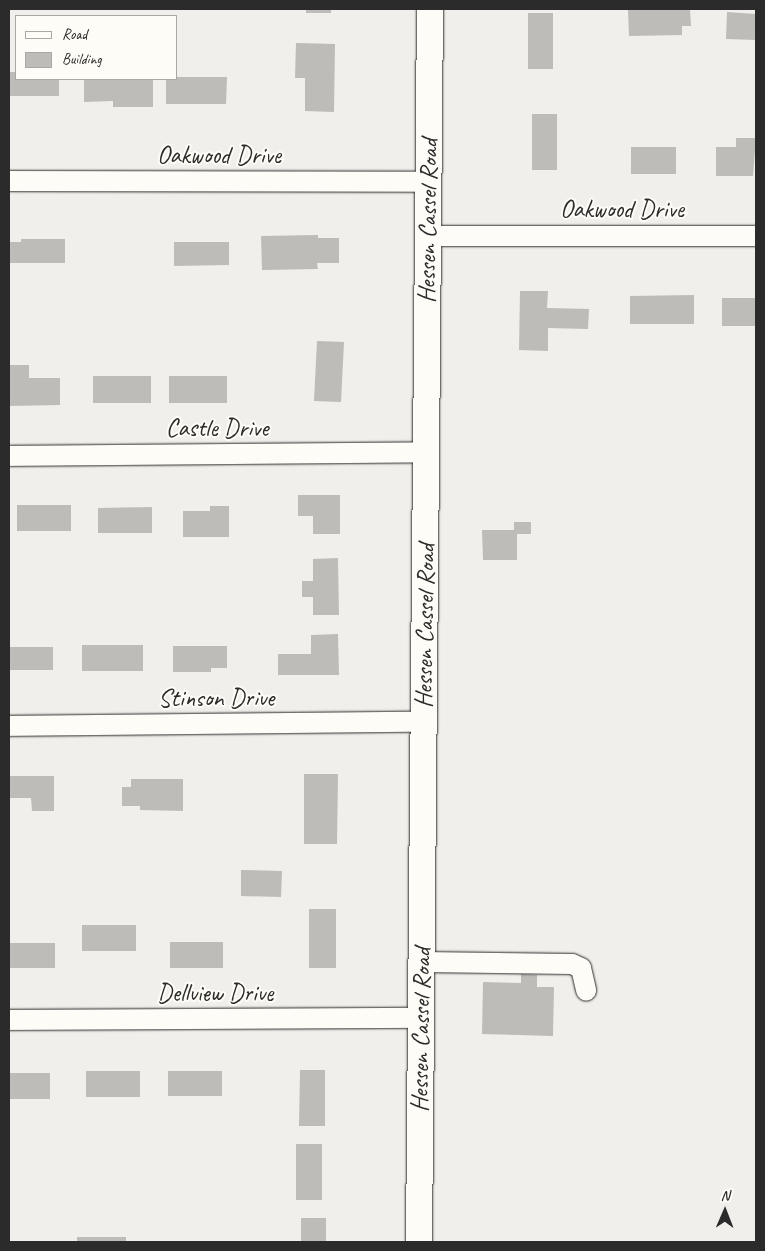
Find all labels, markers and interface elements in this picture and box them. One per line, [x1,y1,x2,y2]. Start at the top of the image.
legend [15,15,178,80]
text: Road [62,25,87,44]
text: Building [62,50,101,69]
street label: Hessen Cassel Road [412,138,444,304]
street label: Oakwood Drive [157,140,281,170]
street label: Oakwood Drive [560,194,684,224]
street label: Castle Drive [166,413,268,443]
street label: Hessen Cassel Road [409,543,441,709]
street label: Stinson Drive [158,683,274,713]
street label: Hessen Cassel Road [405,947,437,1113]
street label: Dellview Drive [157,978,273,1008]
north arrow [700,1186,750,1236]
text: N [721,1187,730,1204]

